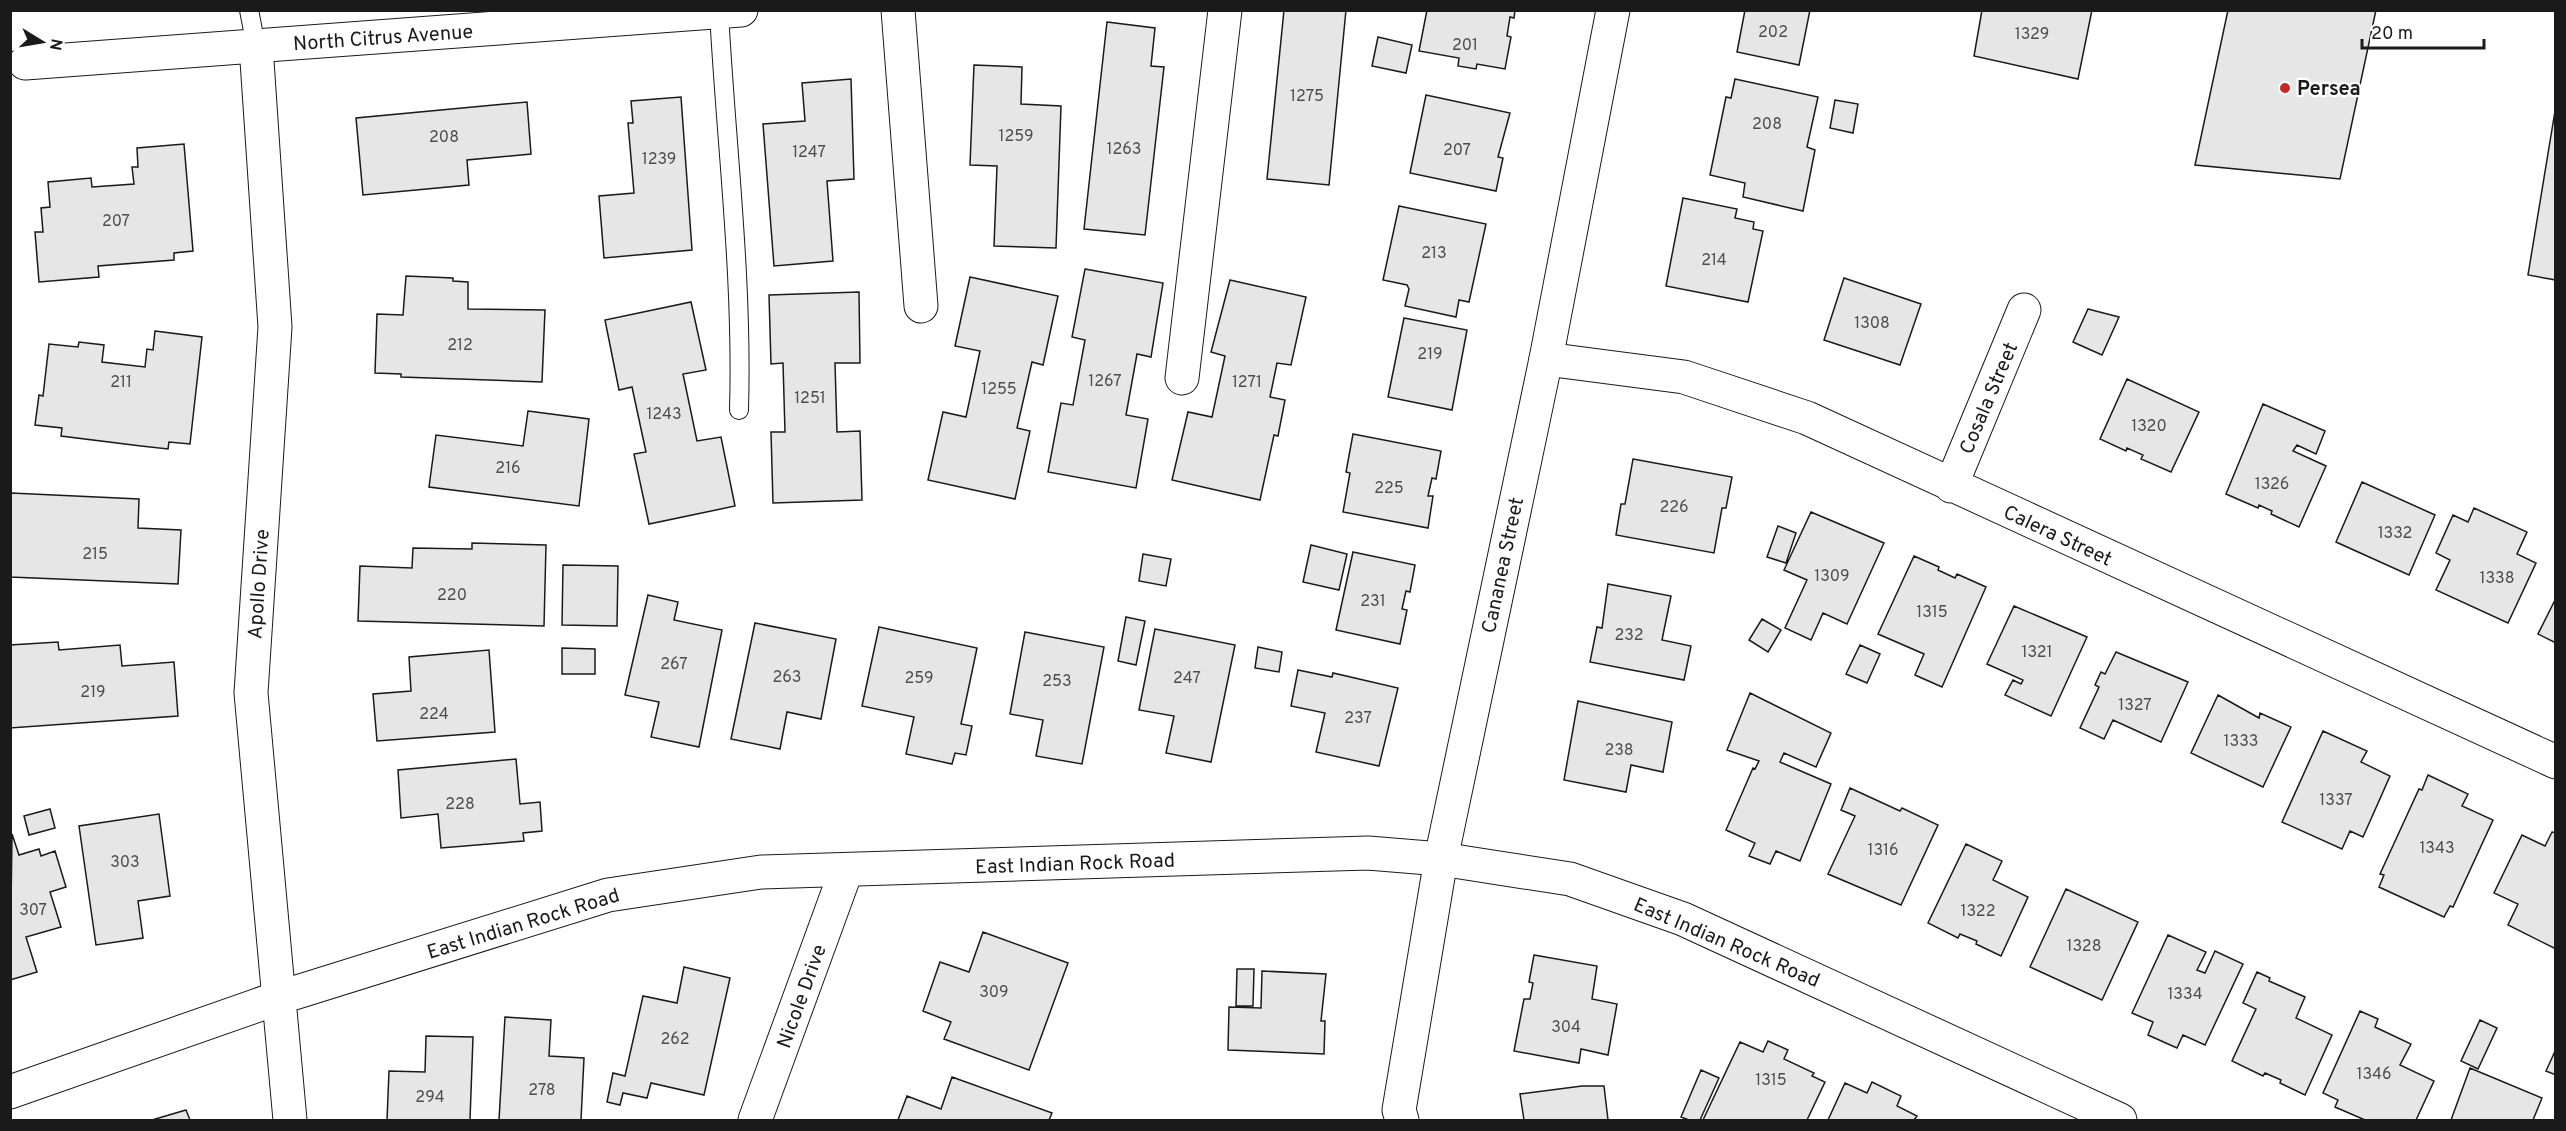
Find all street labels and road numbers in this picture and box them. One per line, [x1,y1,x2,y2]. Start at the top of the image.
street label: North Citrus Avenue [292,20,474,58]
street label: Cosala Street [1955,339,2025,459]
street label: Cananea Street [1477,495,1531,636]
street label: Calera Street [1998,500,2116,573]
street label: Apollo Drive [243,528,277,640]
street label: East Indian Rock Road [975,849,1175,881]
street label: East Indian Rock Road [424,883,623,967]
street label: East Indian Rock Road [1629,893,1823,995]
street label: Nicole Drive [772,941,834,1052]

